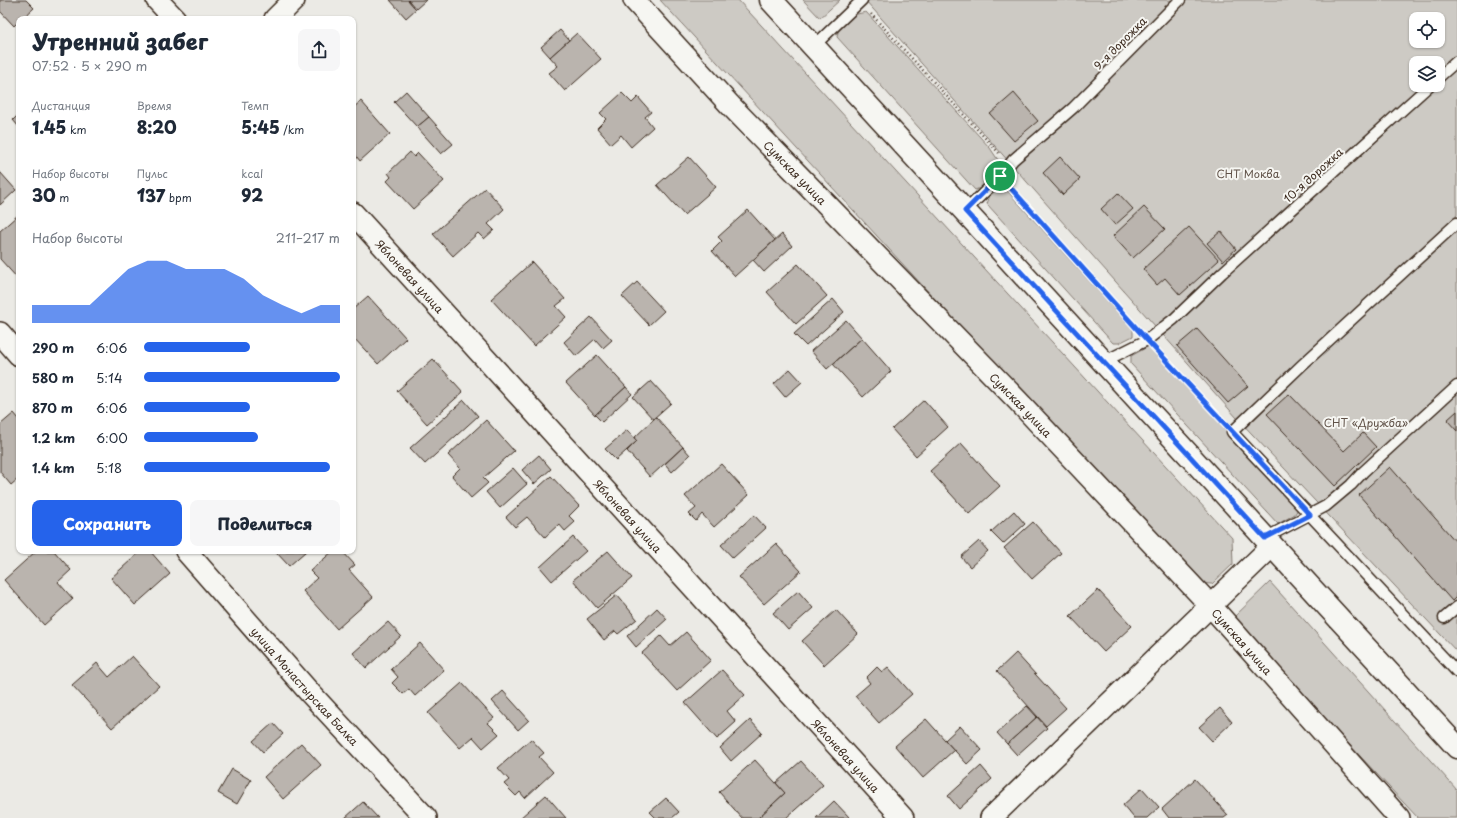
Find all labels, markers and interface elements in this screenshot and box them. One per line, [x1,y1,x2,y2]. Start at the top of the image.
map controls [1409,12,1445,92]
button: locate [1409,12,1445,48]
street label: 9-я дорожка [1090,13,1150,73]
text: Утренний забег [32,24,208,57]
button: share [298,29,340,71]
text: 07:52 · 5 × 290 m [32,56,147,75]
button: layers [1409,56,1445,92]
text: Дистанция [32,97,90,114]
text: Время [137,97,172,114]
text: Темп [241,97,269,114]
text: 1.45 [32,114,66,140]
text: 8:20 [137,114,177,140]
text: 5:45 [241,114,280,140]
text: km [66,121,87,138]
text: /km [280,121,304,138]
street label: Сумская улица [760,136,831,208]
street label: 10-я дорожка [1279,143,1347,207]
pin [983,159,1017,193]
text: Набор высоты [32,165,109,182]
text: Пульс [137,165,168,182]
text: kcal [241,165,263,182]
icon: arrive [989,165,1011,187]
park label: СНТ Моква [1216,165,1280,182]
text: 30 [32,182,56,208]
text: 137 [137,182,165,208]
text: 92 [241,182,263,208]
text: m [56,189,69,206]
text: bpm [165,189,192,206]
text: Набор высоты [32,228,123,247]
text: 211–217 m [276,228,340,247]
street label: Яблоневая улица [372,235,448,316]
text: 290 m [32,338,74,357]
text: 6:06 [96,338,127,357]
text: 580 m [32,368,74,387]
text: 5:14 [96,368,123,387]
street label: Сумская улица [986,368,1056,441]
text: 870 m [32,398,73,417]
text: 6:06 [96,398,127,417]
park label: СНТ «Дружба» [1324,414,1408,431]
text: 1.2 km [32,428,75,447]
text: 6:00 [96,428,128,447]
text: 1.4 km [32,458,75,477]
text: 5:18 [96,458,122,477]
street label: Яблоневая улица [590,475,666,556]
button: Сохранить [32,500,182,546]
button: Поделиться [190,500,340,546]
street label: Сумская улица [1208,604,1276,678]
street label: улица Монастырская Балка [247,623,363,749]
street label: Яблоневая улица [808,715,884,796]

